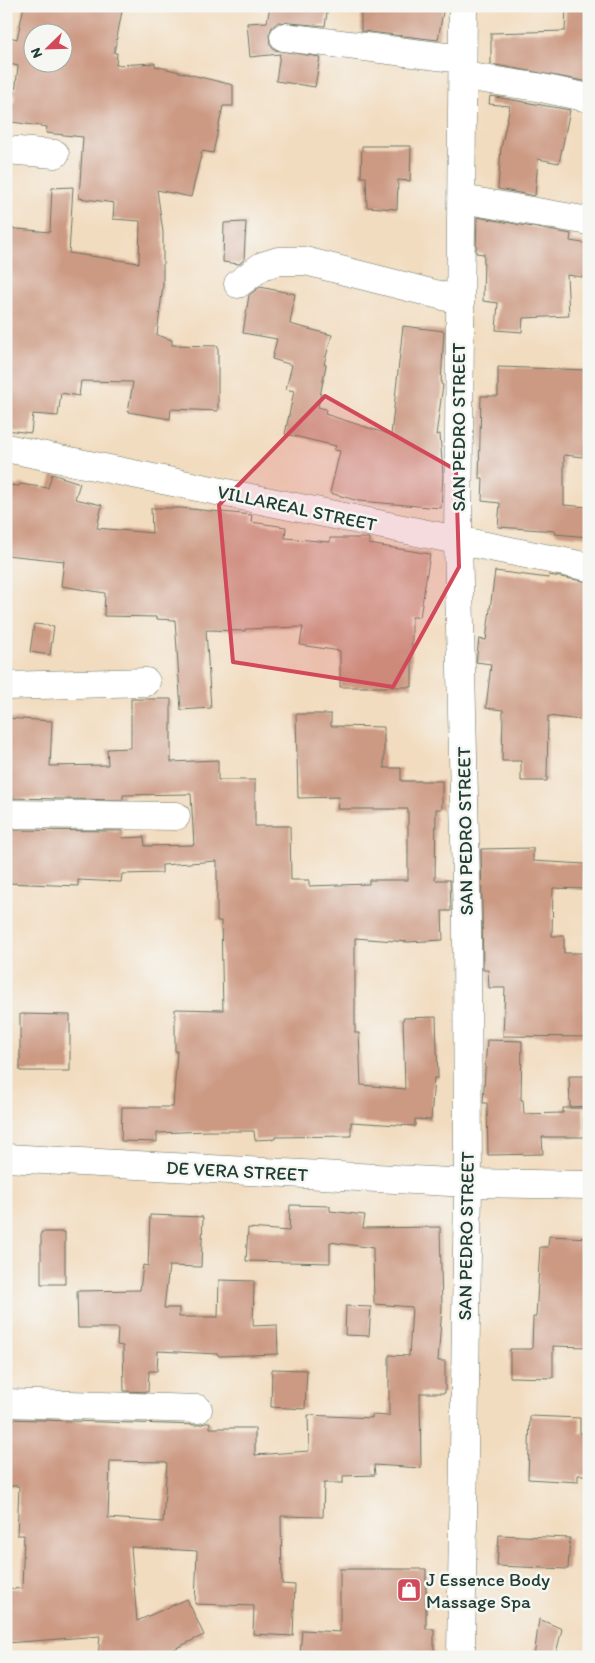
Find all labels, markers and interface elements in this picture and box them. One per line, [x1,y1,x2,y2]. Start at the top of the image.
north arrow [22,22,72,72]
text: N [27,45,46,61]
street label: SAN PEDRO STREET [447,342,470,511]
street label: VILLAREAL STREET [215,480,379,536]
street label: SAN PEDRO STREET [452,746,478,916]
street label: SAN PEDRO STREET [453,1151,479,1321]
street label: DE VERA STREET [165,1156,309,1186]
place label: J Essence Body Massage Spa [426,1568,550,1613]
shop icon: J Essence Body Massage Spa [396,1577,422,1603]

